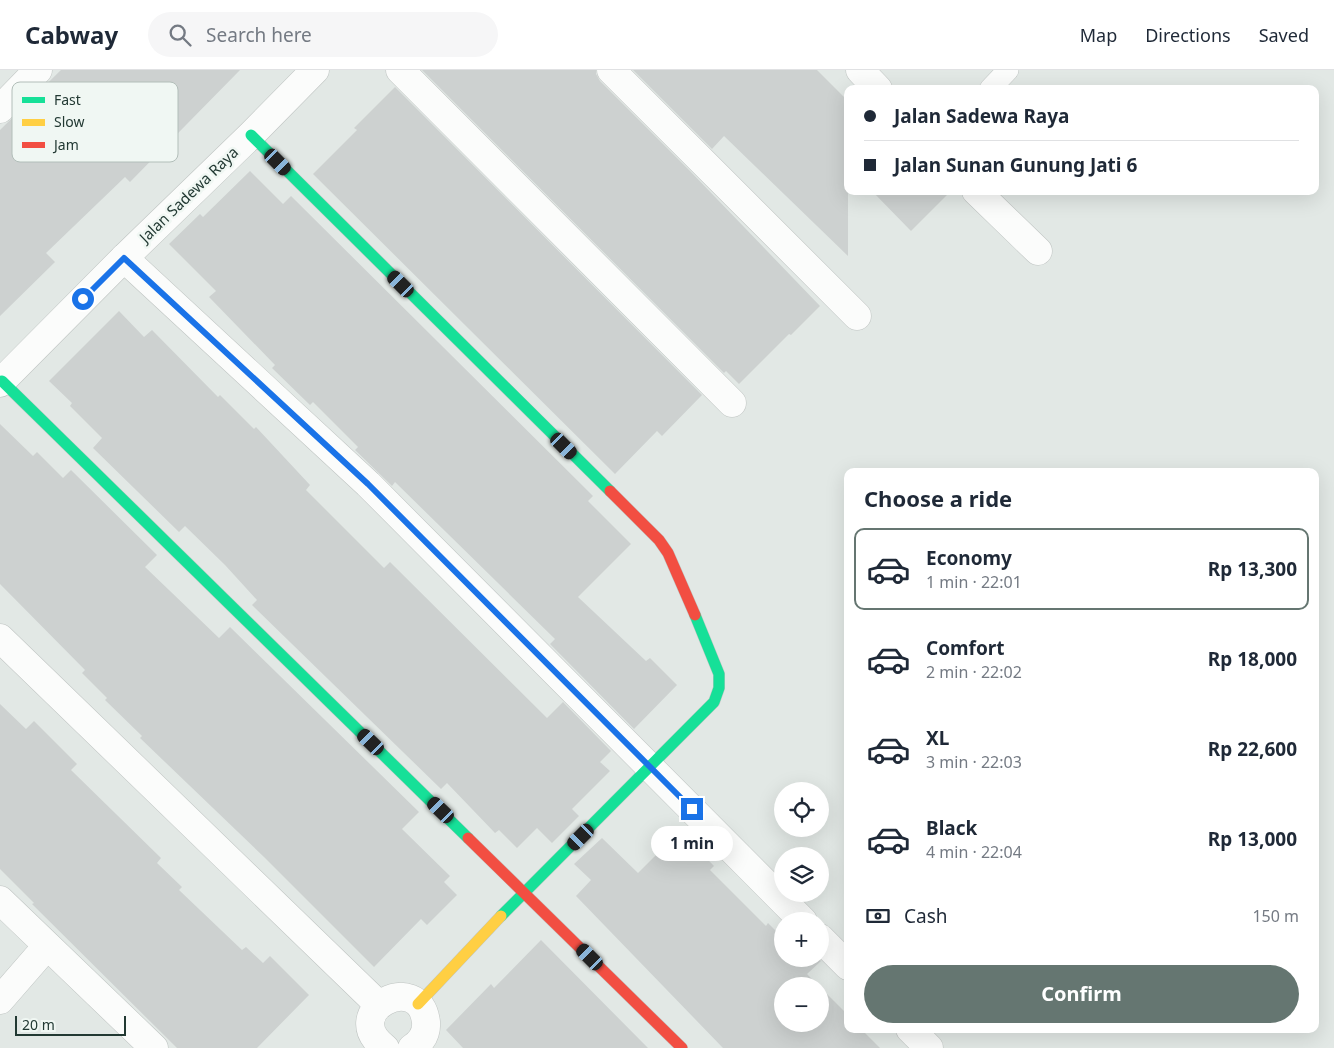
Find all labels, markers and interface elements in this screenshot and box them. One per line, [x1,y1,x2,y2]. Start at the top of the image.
search box [148,12,498,57]
text: Cabway [25,18,118,51]
icon: search [166,21,194,49]
text: Search here [206,22,312,48]
text: Map [1080,23,1117,47]
text: Directions [1145,23,1231,47]
text: Saved [1259,23,1309,47]
legend [12,82,178,162]
text: Fast [54,90,81,109]
text: Jalan Sadewa Raya [894,103,1070,129]
text: Slow [54,112,85,131]
text: Jam [52,135,79,154]
street label: Jalan Sadewa Raya [133,142,242,248]
car [262,146,293,178]
text: Jalan Sunan Gunung Jati 6 [894,152,1137,178]
car [385,268,416,300]
route start [72,288,94,310]
car [548,430,579,462]
text: Choose a ride [864,483,1012,513]
text: Economy [926,545,1012,571]
icon: car [866,547,911,592]
text: Rp 13,300 [1208,556,1297,582]
text: 1 min · 22:01 [926,571,1022,593]
text: Comfort [926,635,1005,661]
icon: car [866,637,911,682]
text: Rp 18,000 [1208,646,1297,672]
text: 2 min · 22:02 [926,661,1022,683]
text: XL [926,725,949,751]
car [354,726,387,758]
icon: car [866,727,911,772]
text: Rp 22,600 [1208,736,1297,762]
text: 3 min · 22:03 [926,751,1022,773]
map controls [774,782,829,1032]
button: locate [774,782,829,837]
car [424,794,457,826]
route end [681,798,703,820]
text: Black [926,815,977,841]
icon: car [866,817,911,862]
car [565,821,596,853]
callout: 1 min [651,826,733,862]
text: Rp 13,000 [1208,826,1297,852]
text: 1 min [670,832,714,854]
text: 4 min · 22:04 [926,841,1022,863]
button: layers [774,847,829,902]
icon: cash [864,902,892,930]
text: Cash [904,903,948,929]
text: 150 m [1252,905,1299,927]
button: + [774,912,829,967]
car [574,941,605,973]
button: Confirm [864,965,1299,1023]
button: − [774,977,829,1032]
scale bar [15,1013,126,1036]
text: 20 m [22,1015,55,1034]

